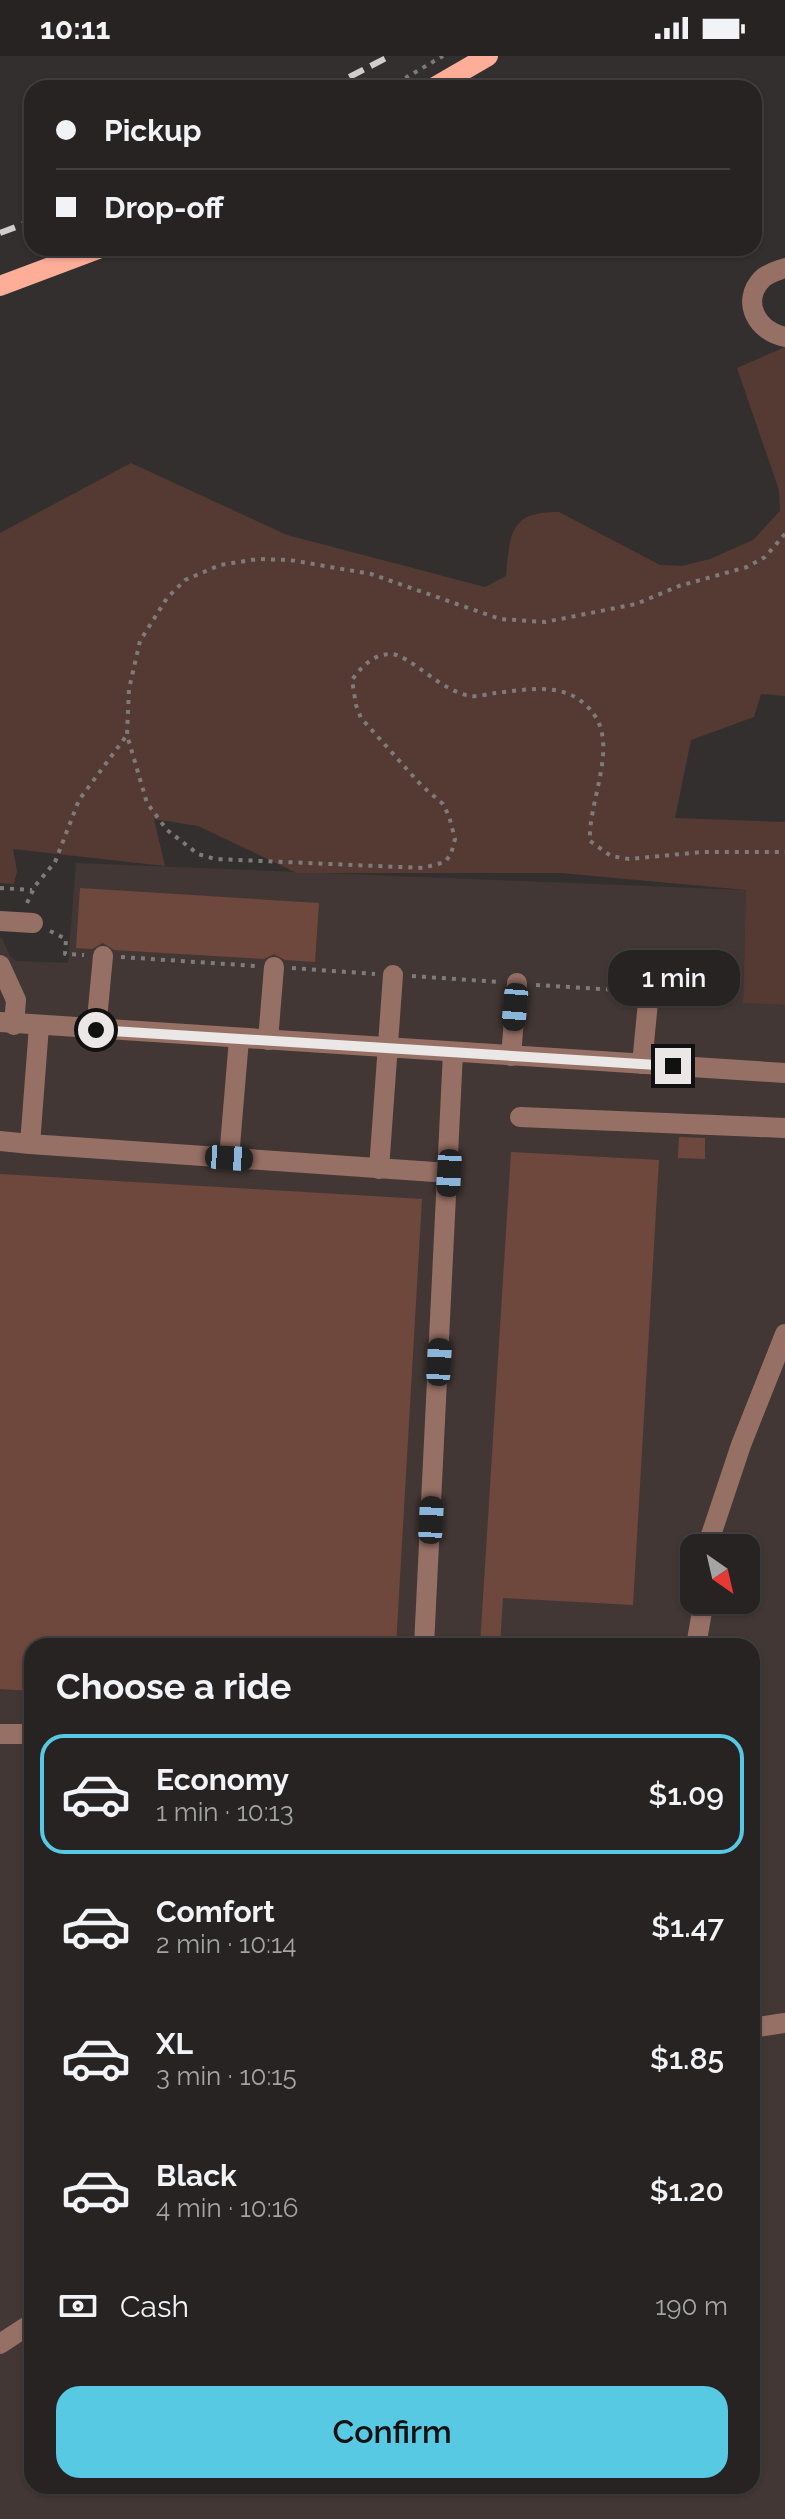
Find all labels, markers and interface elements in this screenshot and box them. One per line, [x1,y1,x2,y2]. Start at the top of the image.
text: 10:11 [40,11,110,46]
text: Pickup [104,113,202,148]
text: Drop-off [104,190,224,225]
callout: 1 min [607,950,739,1006]
text: 1 min [642,963,706,993]
car [501,982,529,1032]
route start [78,1012,114,1048]
route end [655,1048,691,1084]
car [204,1144,254,1172]
car [436,1148,462,1198]
car [426,1337,452,1387]
car [418,1495,444,1545]
north arrow [680,1534,760,1614]
map controls [680,1534,760,1614]
text: Choose a ride [56,1665,291,1707]
icon: car [60,1758,132,1830]
text: Economy [156,1762,289,1797]
text: $1.09 [649,1777,724,1812]
text: 1 min · 10:13 [156,1797,294,1827]
icon: car [60,1890,132,1962]
text: Comfort [156,1894,275,1929]
text: $1.47 [651,1909,724,1944]
text: 2 min · 10:14 [156,1929,296,1959]
icon: car [60,2022,132,2094]
text: XL [156,2026,193,2061]
text: $1.85 [650,2041,724,2076]
text: 3 min · 10:15 [156,2061,297,2091]
icon: car [60,2154,132,2226]
text: Black [156,2158,237,2193]
text: $1.20 [650,2173,724,2208]
text: 4 min · 10:16 [156,2193,298,2223]
icon: cash [56,2284,100,2328]
text: Cash [120,2289,189,2324]
text: 190 m [655,2291,728,2321]
button: Confirm [56,2386,728,2478]

